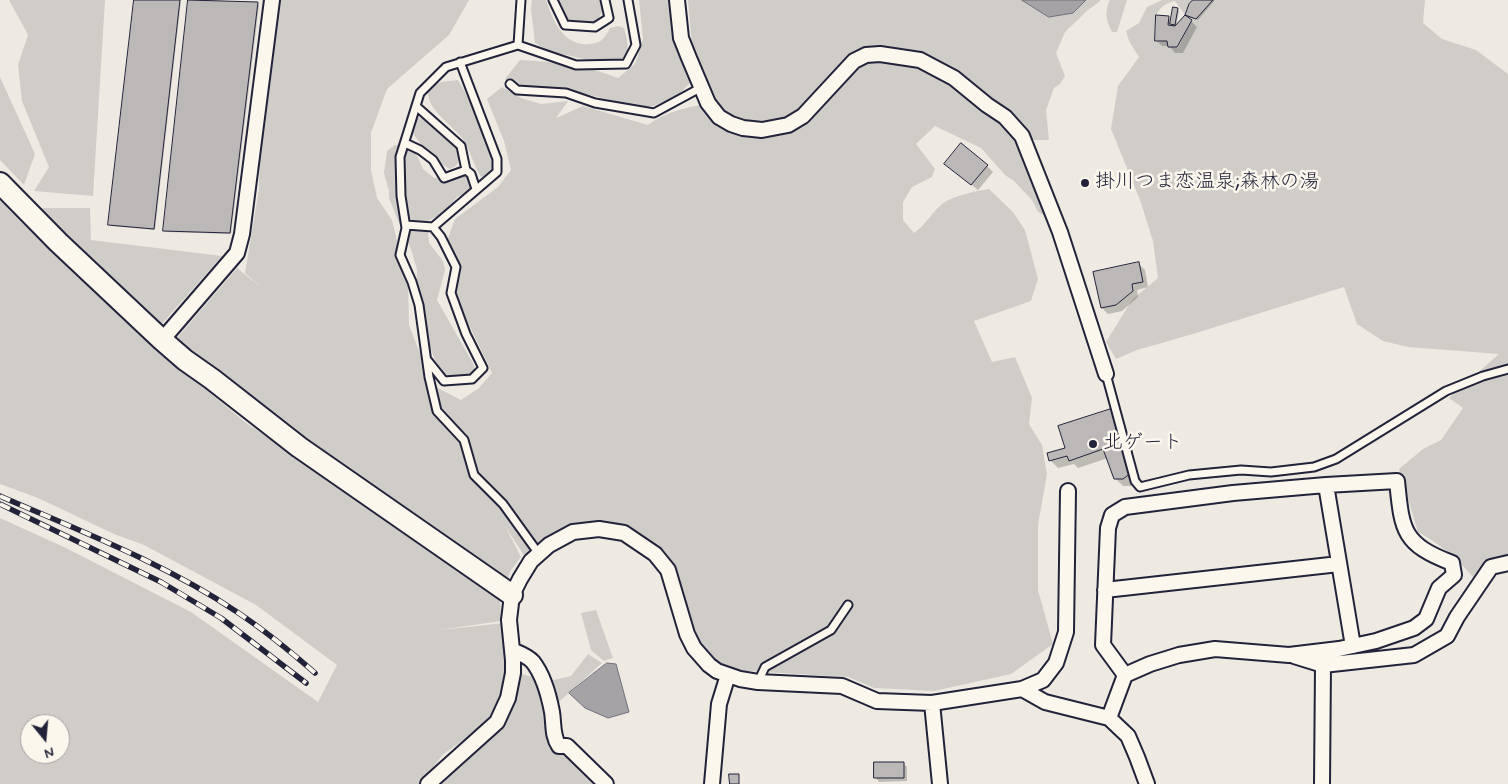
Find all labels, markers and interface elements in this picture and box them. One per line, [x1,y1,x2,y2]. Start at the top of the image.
place label: 掛川つま恋温泉;森林の湯 [1095,171,1320,195]
marker: 掛川つま恋温泉;森林の湯 [1079,177,1091,189]
place label: 北ゲート [1103,432,1183,456]
marker: 北ゲート [1087,438,1099,450]
north arrow [20,714,70,764]
text: N [42,742,56,762]

